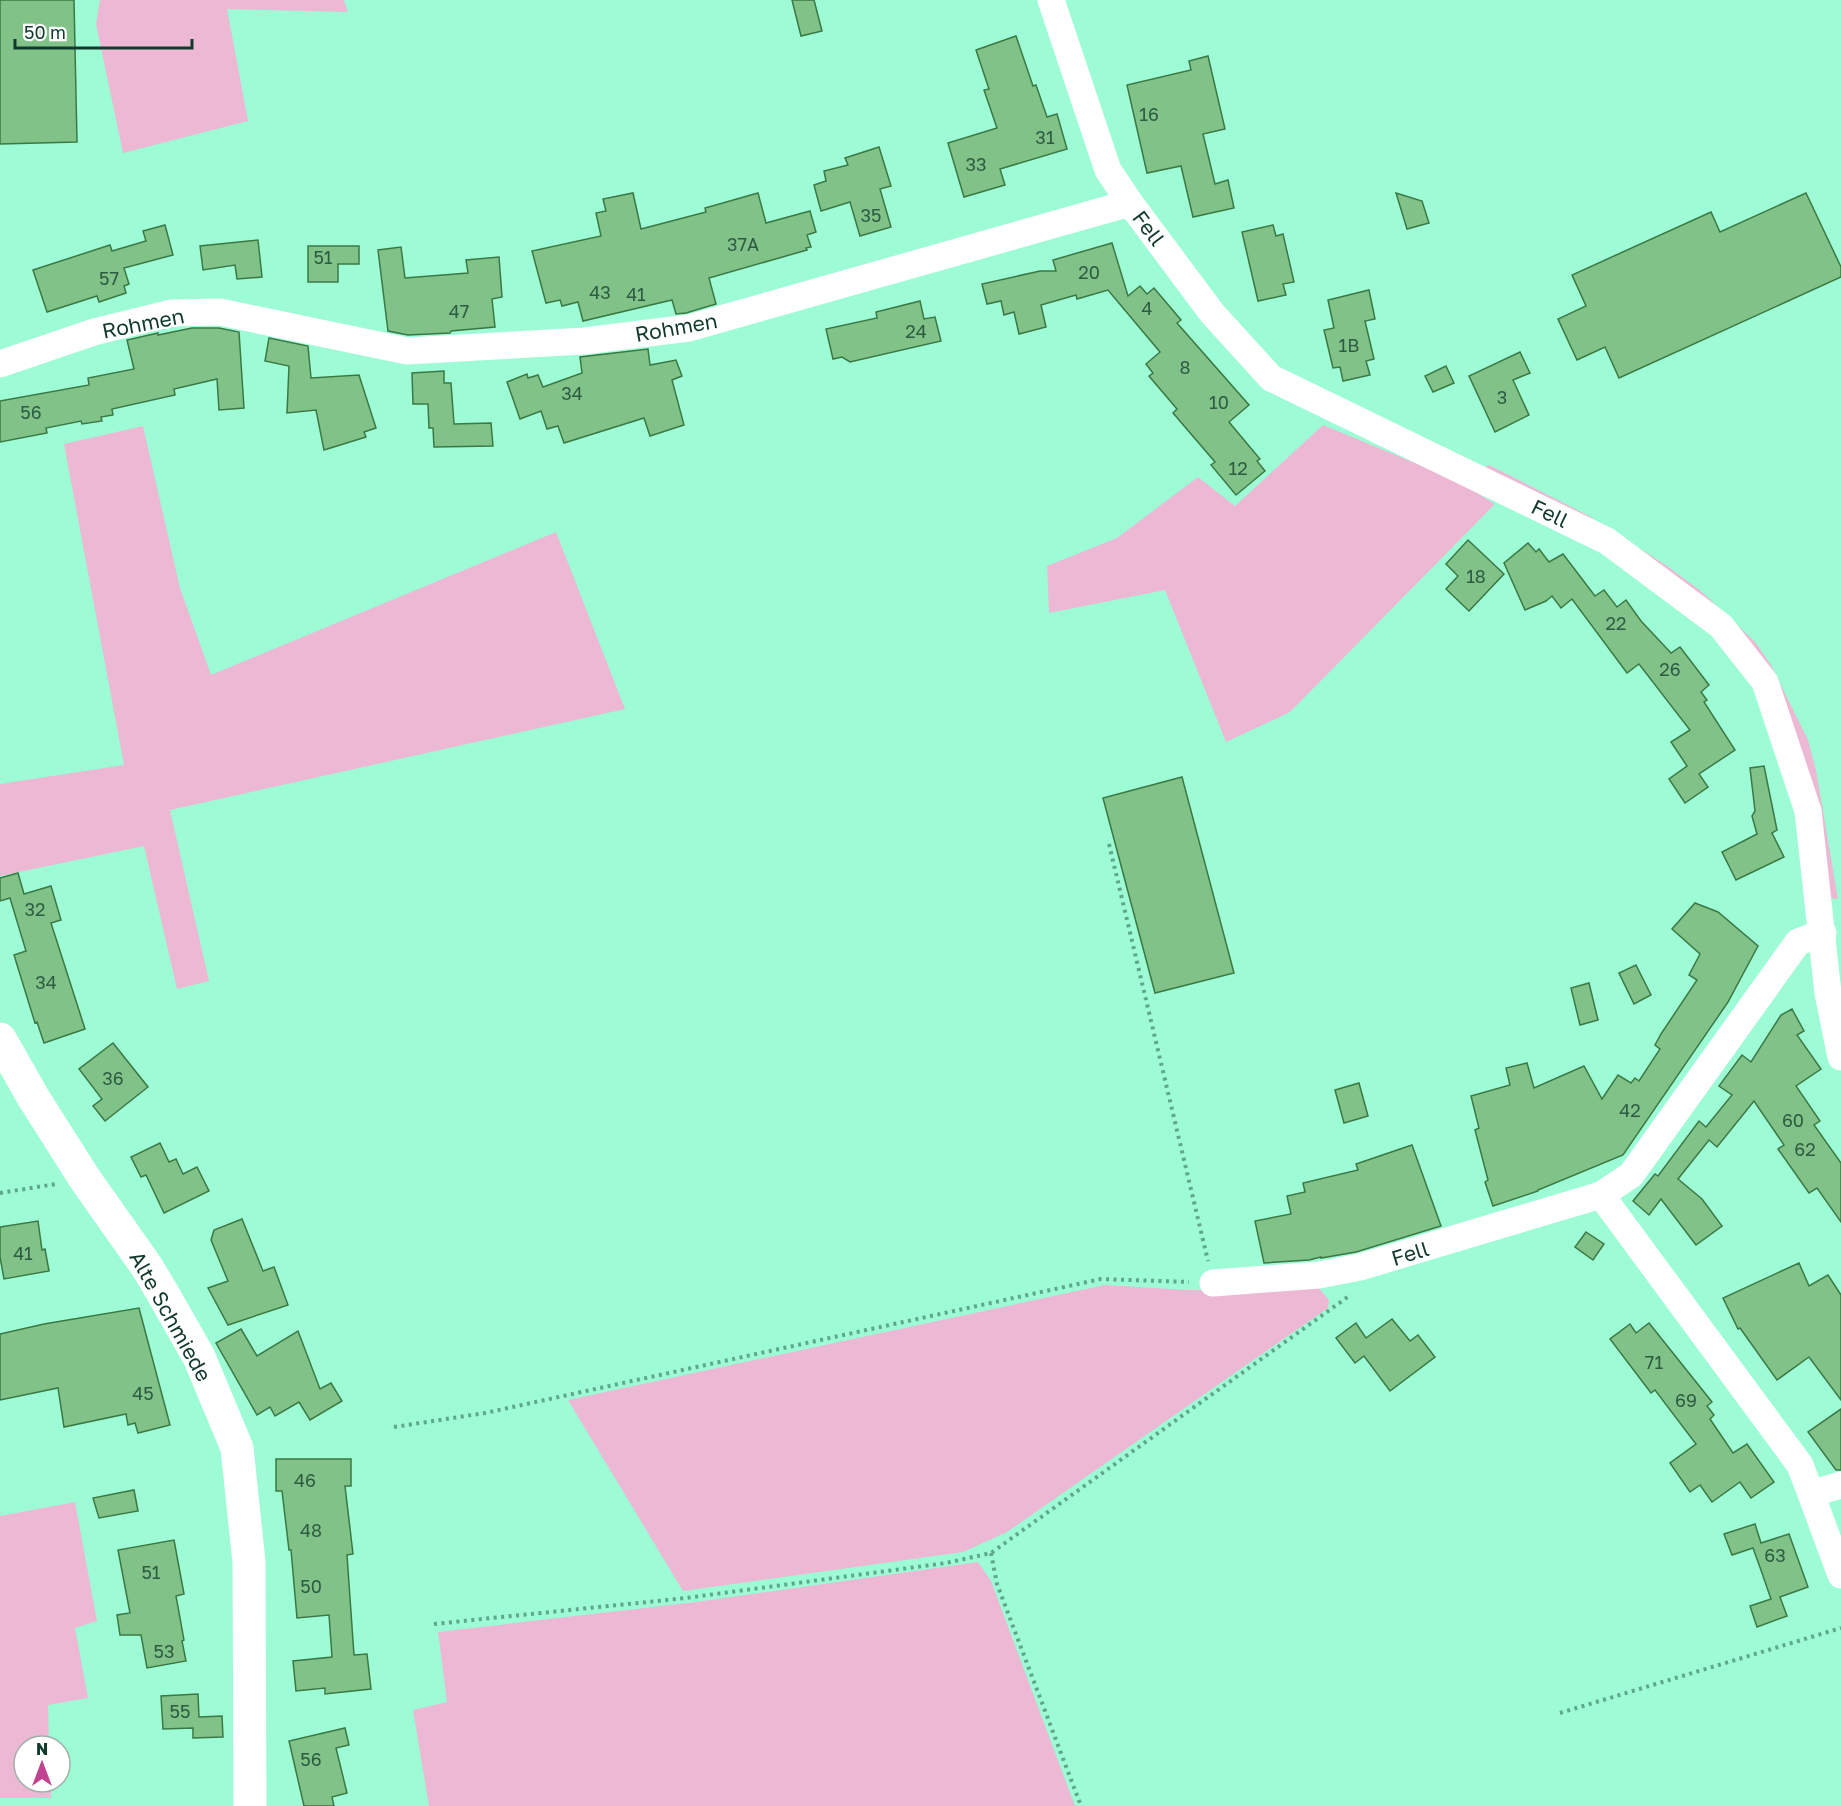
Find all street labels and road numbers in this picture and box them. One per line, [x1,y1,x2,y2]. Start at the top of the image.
street label: Fell [1127,205,1171,251]
street label: Rohmen [100,302,186,344]
street label: Rohmen [633,307,719,347]
street label: Fell [1527,493,1573,533]
street label: Fell [1388,1235,1432,1271]
street label: Alte Schmiede [124,1246,218,1386]

